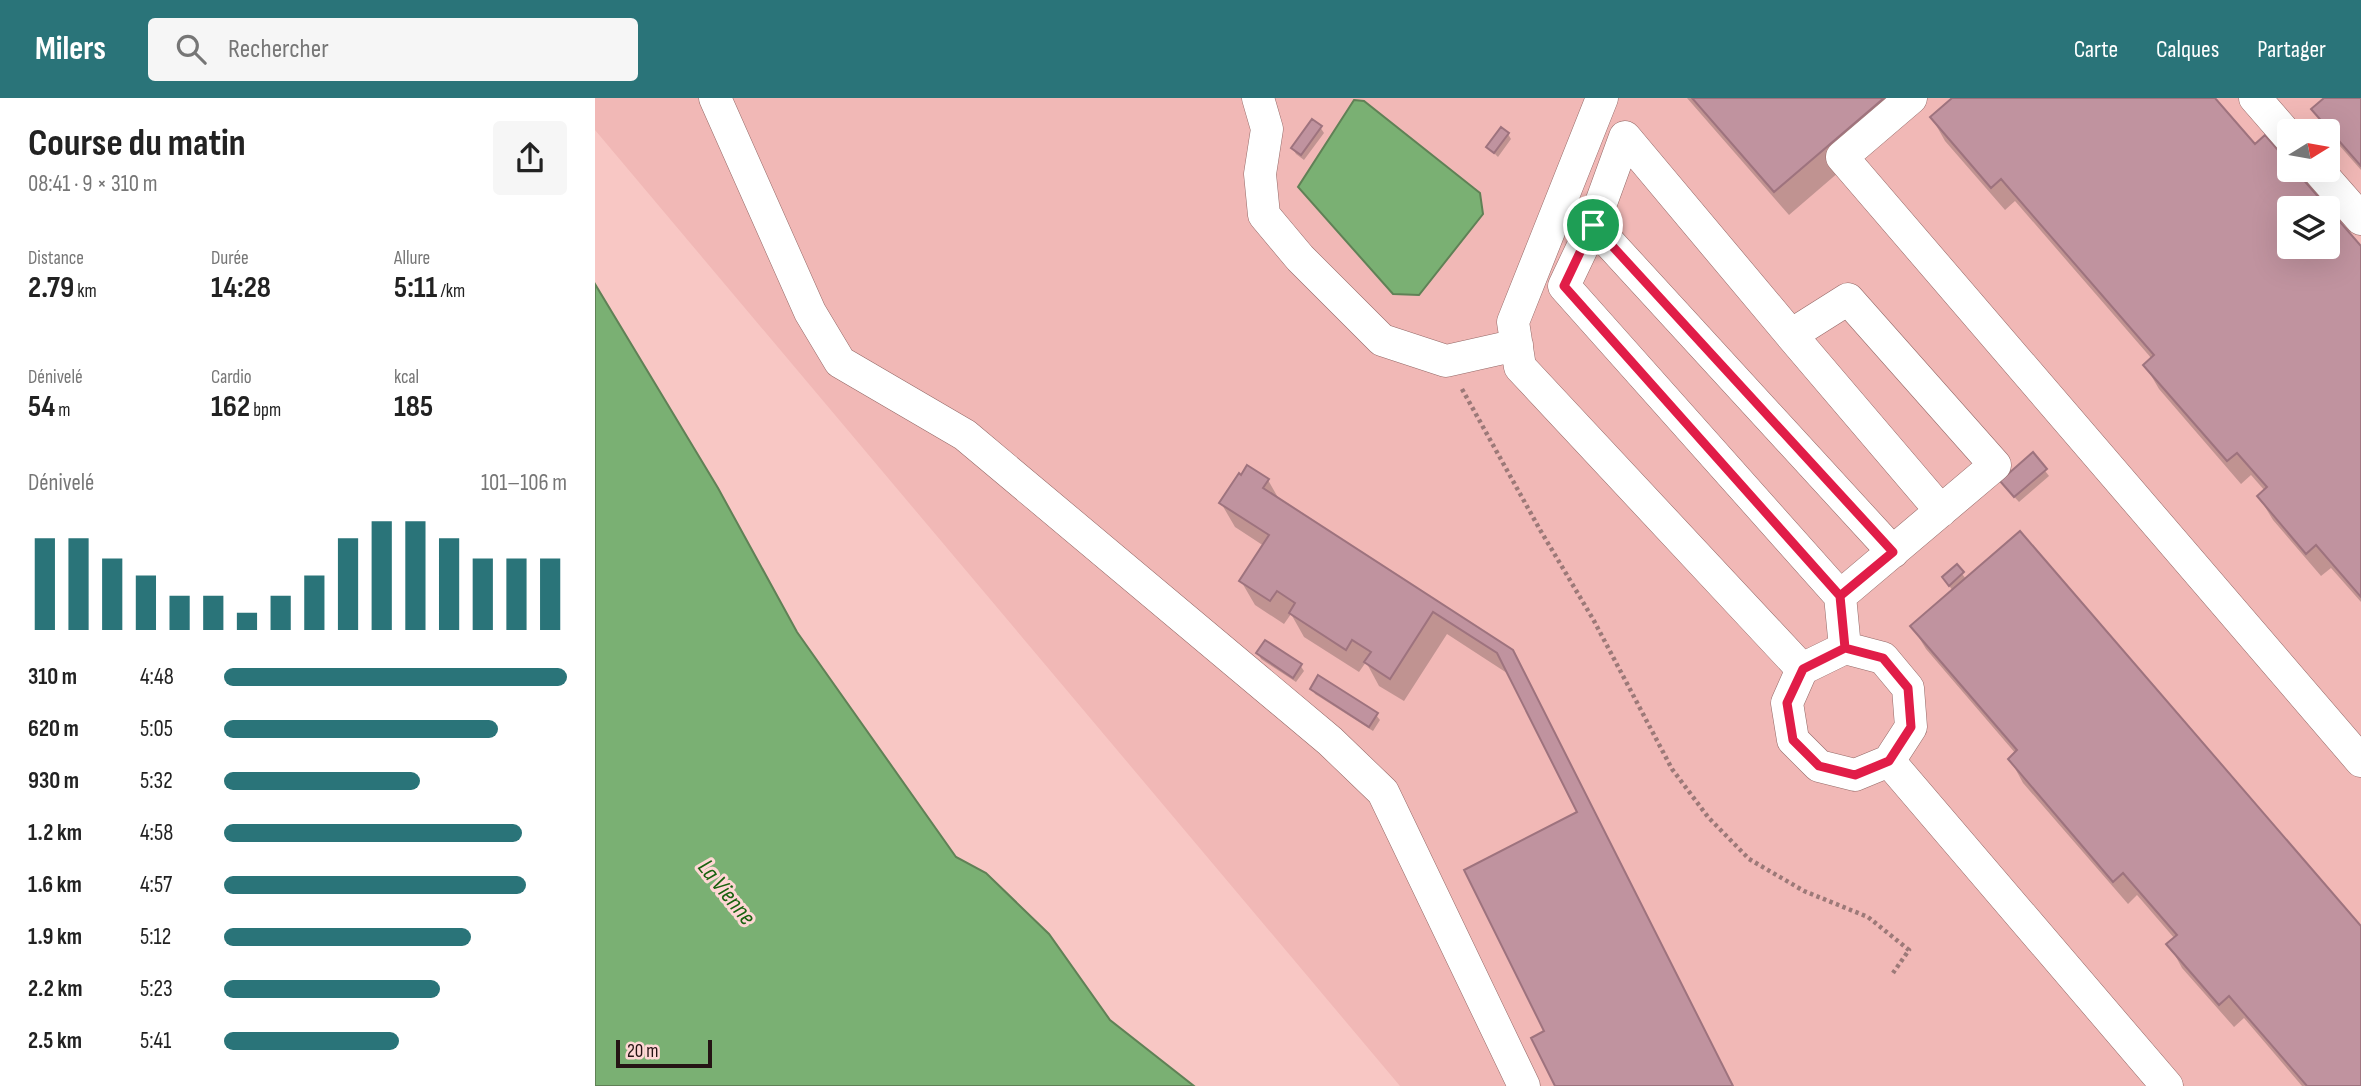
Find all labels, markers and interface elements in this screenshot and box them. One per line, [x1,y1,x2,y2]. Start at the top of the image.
search box [148,18,638,81]
text: Milers [35,29,106,69]
icon: search [172,30,210,68]
text: Rechercher [228,34,329,65]
text: Carte [2074,35,2118,64]
text: Calques [2156,35,2219,64]
text: Partager [2257,35,2326,64]
north arrow [2277,119,2340,182]
map controls [2277,119,2340,259]
text: Course du matin [28,121,246,166]
button: share [493,121,567,195]
text: 08:41 · 9 × 310 m [28,170,157,198]
pin [1563,195,1623,255]
button: layers [2277,196,2340,259]
icon: arrive [1574,206,1612,244]
text: Distance [28,247,84,270]
text: Durée [211,247,249,270]
text: Allure [394,247,430,270]
text: 2.79 [28,270,74,306]
text: 14:28 [211,270,271,306]
text: 5:11 [394,270,437,306]
text: km [74,280,97,303]
text: /km [437,280,465,303]
text: Dénivelé [28,366,83,389]
text: Cardio [211,366,252,389]
text: kcal [394,366,419,389]
text: 54 [28,389,55,425]
text: 162 [211,389,250,425]
text: 185 [394,389,433,425]
text: m [55,399,70,422]
text: bpm [250,399,281,422]
text: Dénivelé [28,469,94,497]
text: 101–106 m [481,469,567,497]
text: 310 m [28,663,77,691]
text: 4:48 [140,663,174,691]
text: 620 m [28,715,79,743]
text: 5:05 [140,715,173,743]
text: 930 m [28,767,79,795]
text: 5:32 [140,767,173,795]
text: 1.2 km [28,819,82,847]
text: 4:58 [140,819,173,847]
water label: La Vienne [692,854,762,931]
text: 1.6 km [28,871,82,899]
text: 4:57 [140,871,172,899]
text: 1.9 km [28,923,82,951]
text: 5:12 [140,923,171,951]
text: 2.2 km [28,975,82,1003]
text: 5:23 [140,975,173,1003]
text: 2.5 km [28,1027,82,1055]
text: 5:41 [140,1027,171,1055]
scale bar [616,1037,712,1069]
text: 20 m [627,1040,659,1063]

